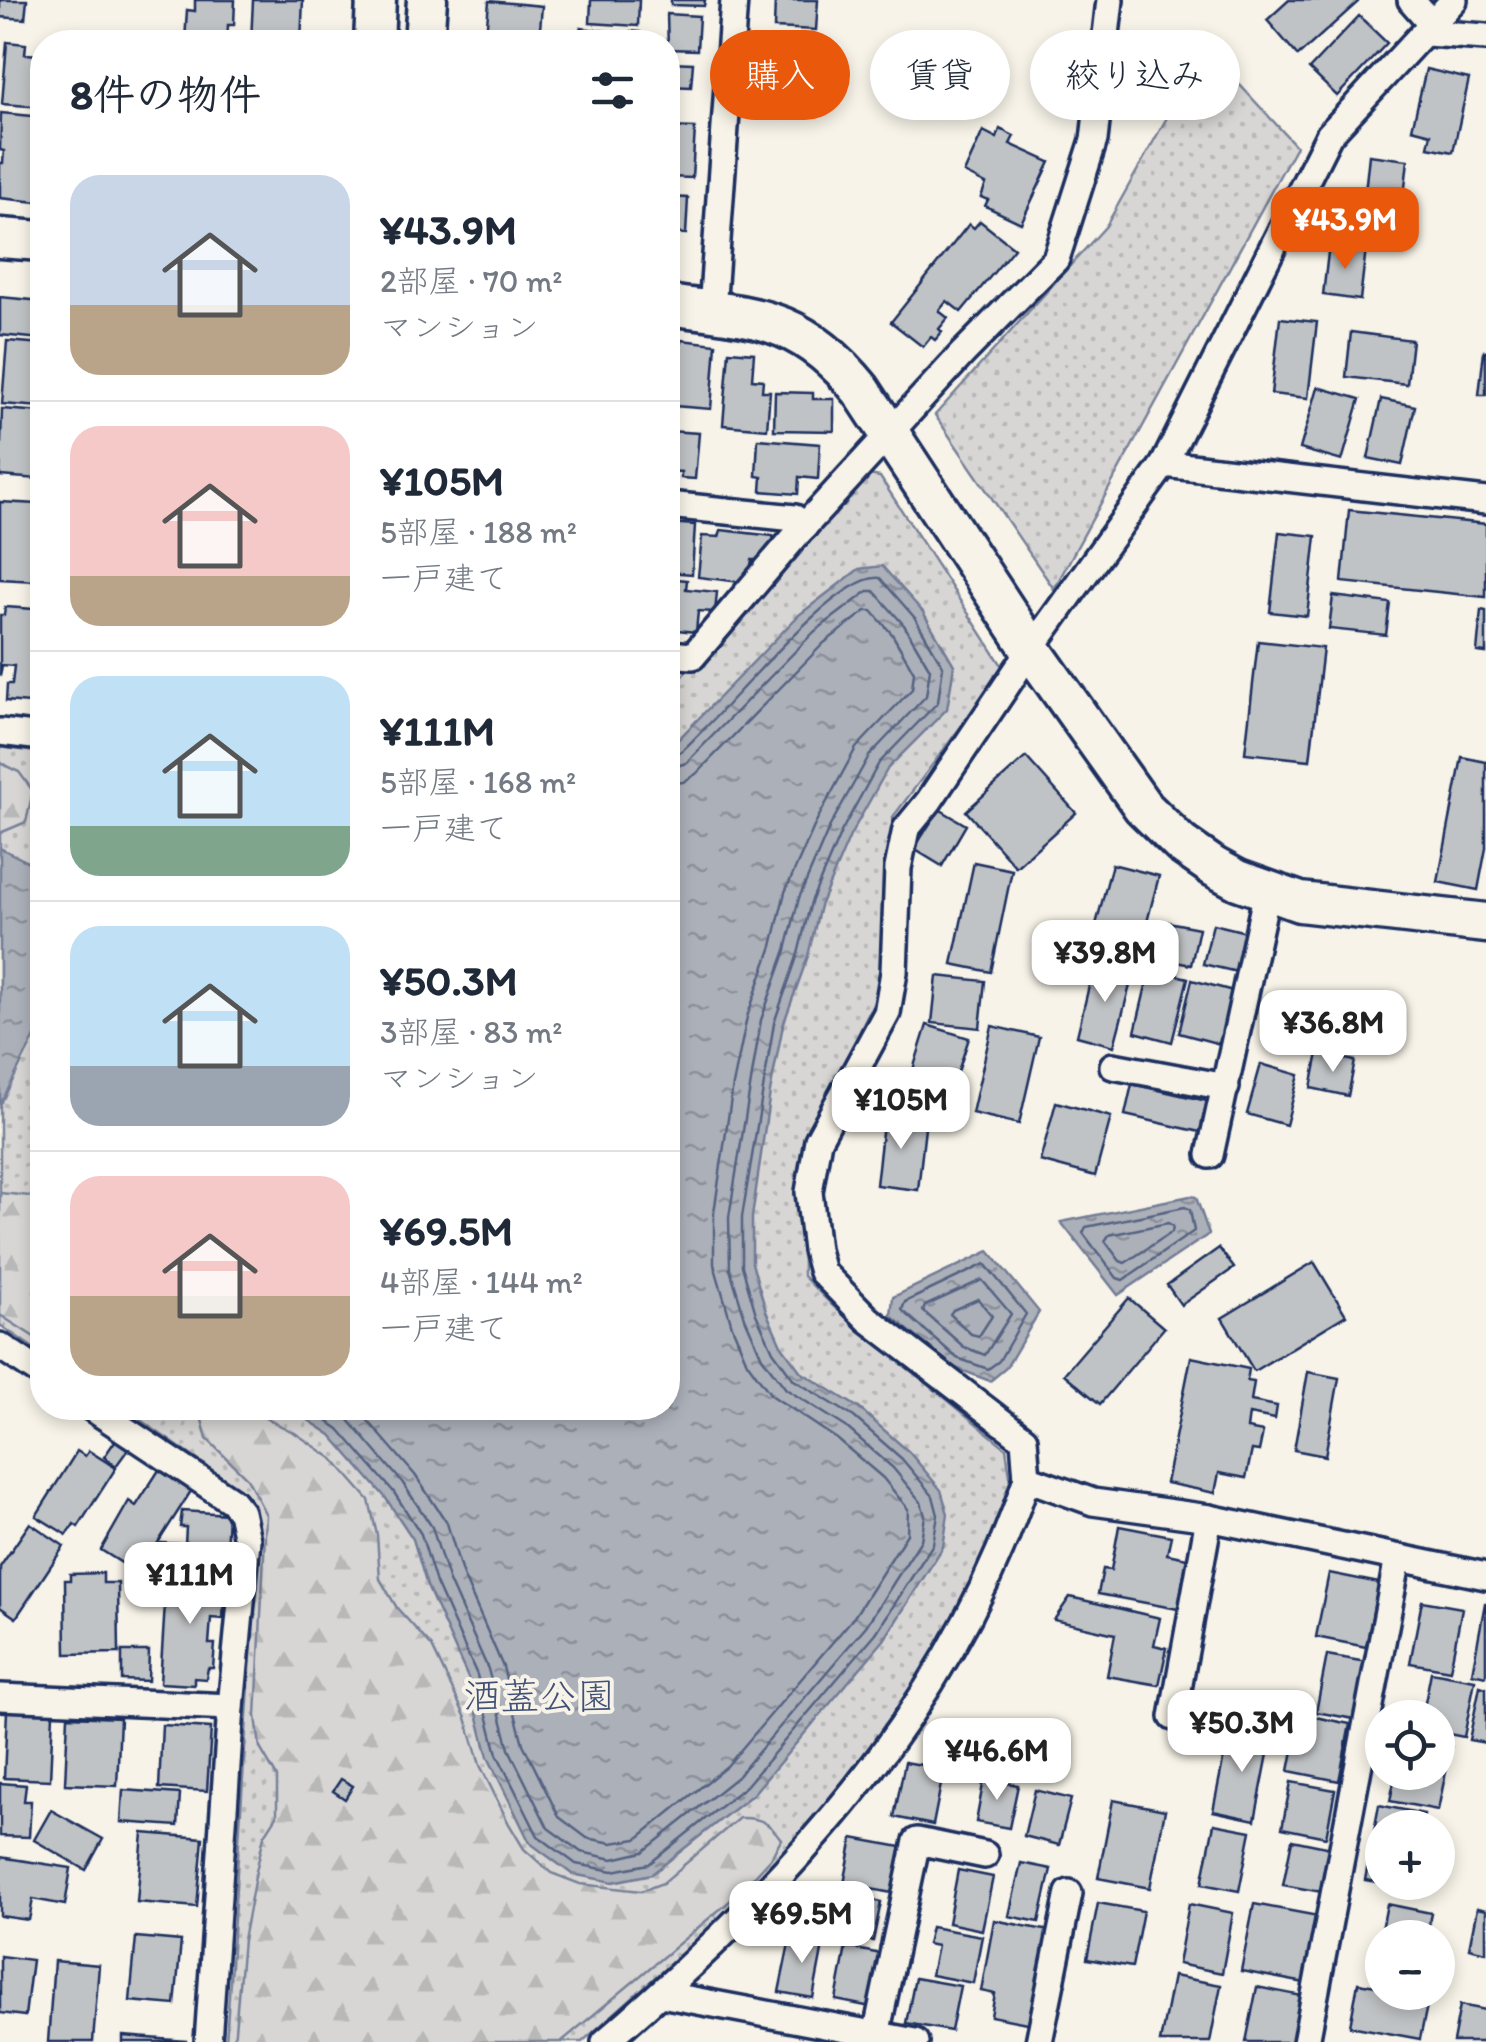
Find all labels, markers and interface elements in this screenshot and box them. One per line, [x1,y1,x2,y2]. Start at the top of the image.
chip: 購入 [710,30,850,120]
chip: 賃貸 [870,30,1010,120]
chip: 絞り込み [1030,30,1240,120]
icon: filters [585,63,640,118]
text: 8件の物件 [70,69,261,120]
pin: ¥43.9M [1264,187,1426,272]
text: ¥43.9M [1293,200,1397,238]
text: ¥43.9M [380,204,517,255]
icon: home [150,215,270,335]
text: 2部屋 · 70 m² [380,262,563,300]
text: マンション [380,308,539,346]
text: ¥105M [380,455,504,506]
icon: home [150,466,270,586]
text: 5部屋 · 188 m² [380,513,577,551]
text: 一戸建て [380,559,508,597]
text: ¥111M [380,705,495,756]
icon: home [150,716,270,836]
text: 5部屋 · 168 m² [380,763,576,801]
text: 一戸建て [380,809,508,847]
pin: ¥39.8M [1024,920,1186,1005]
text: ¥39.8M [1054,933,1156,971]
text: ¥50.3M [380,955,518,1006]
icon: home [150,966,270,1086]
pin: ¥36.8M [1252,990,1414,1075]
text: ¥36.8M [1282,1003,1384,1041]
text: 3部屋 · 83 m² [380,1013,563,1051]
text: マンション [380,1059,539,1097]
pin: ¥105M [831,1067,971,1152]
text: ¥105M [854,1080,948,1118]
text: ¥69.5M [380,1205,513,1256]
icon: home [150,1216,270,1336]
text: 4部屋 · 144 m² [380,1263,583,1301]
text: 一戸建て [380,1309,508,1347]
pin: ¥111M [120,1542,260,1627]
text: ¥111M [146,1555,234,1593]
park label: 酒蓋公園 [463,1673,615,1719]
pin: ¥50.3M [1161,1690,1323,1775]
map controls [1365,1700,1455,2010]
button: locate [1365,1700,1455,1790]
text: ¥50.3M [1190,1703,1294,1741]
pin: ¥46.6M [916,1718,1078,1803]
text: ¥46.6M [945,1731,1049,1769]
button: + [1365,1810,1455,1900]
pin: ¥69.5M [721,1881,883,1966]
text: ¥69.5M [751,1894,853,1932]
button: − [1365,1920,1455,2010]

